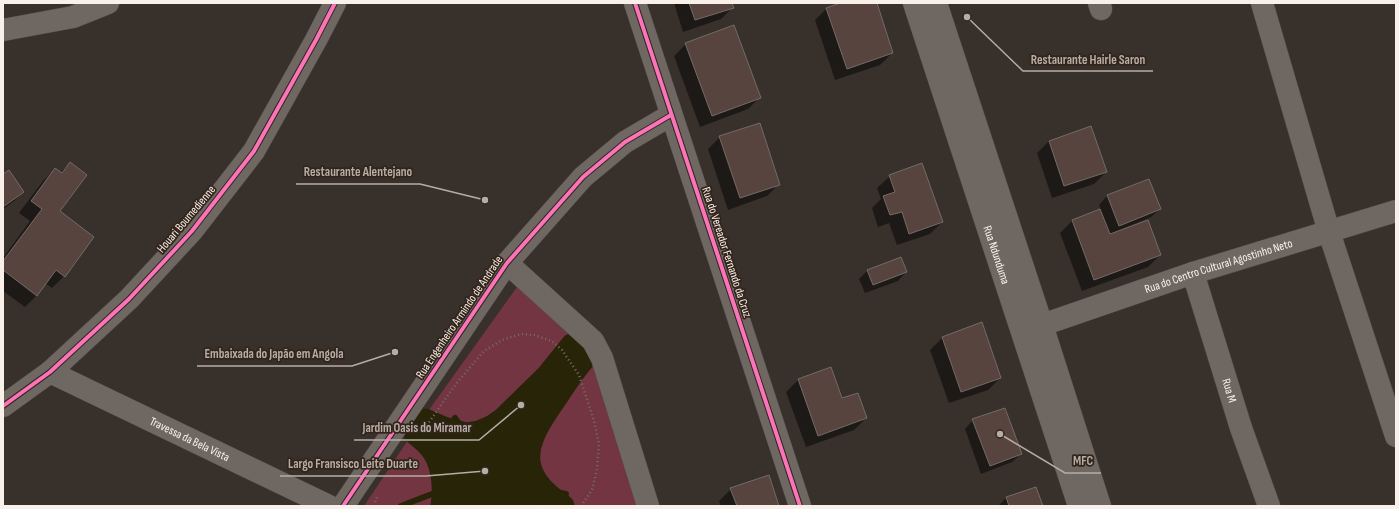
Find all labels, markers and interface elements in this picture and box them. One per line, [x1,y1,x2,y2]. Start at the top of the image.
callout: Restaurante Hairle Saron [1023,46,1153,71]
text: Restaurante Hairle Saron [1031,52,1145,68]
callout: Restaurante Alentejano [296,159,420,184]
text: Restaurante Alentejano [304,164,413,180]
street label: Houari Boumedienne [154,182,219,256]
street label: Rua do Vereador Fernando da Cruz [698,185,755,320]
street label: Rua Ndunduma [980,224,1013,287]
street label: Rua do Centro Cultural Agostinho Neto [1143,236,1294,297]
street label: Rua Engenheiro Armindo de Andrade [413,253,506,382]
callout: Embaixada do Japão em Angola [197,341,352,366]
text: Embaixada do Japão em Angola [204,346,344,362]
street label: Rua M [1218,377,1240,404]
street label: Travessa da Bela Vista [147,414,232,465]
callout: Jardim Oasis do Miramar [354,415,479,440]
text: Jardim Oasis do Miramar [361,420,472,436]
callout: MFC [1065,448,1101,473]
callout: Largo Fransisco Leite Duarte [280,451,426,476]
text: MFC [1073,453,1093,469]
text: Largo Fransisco Leite Duarte [288,456,419,472]

